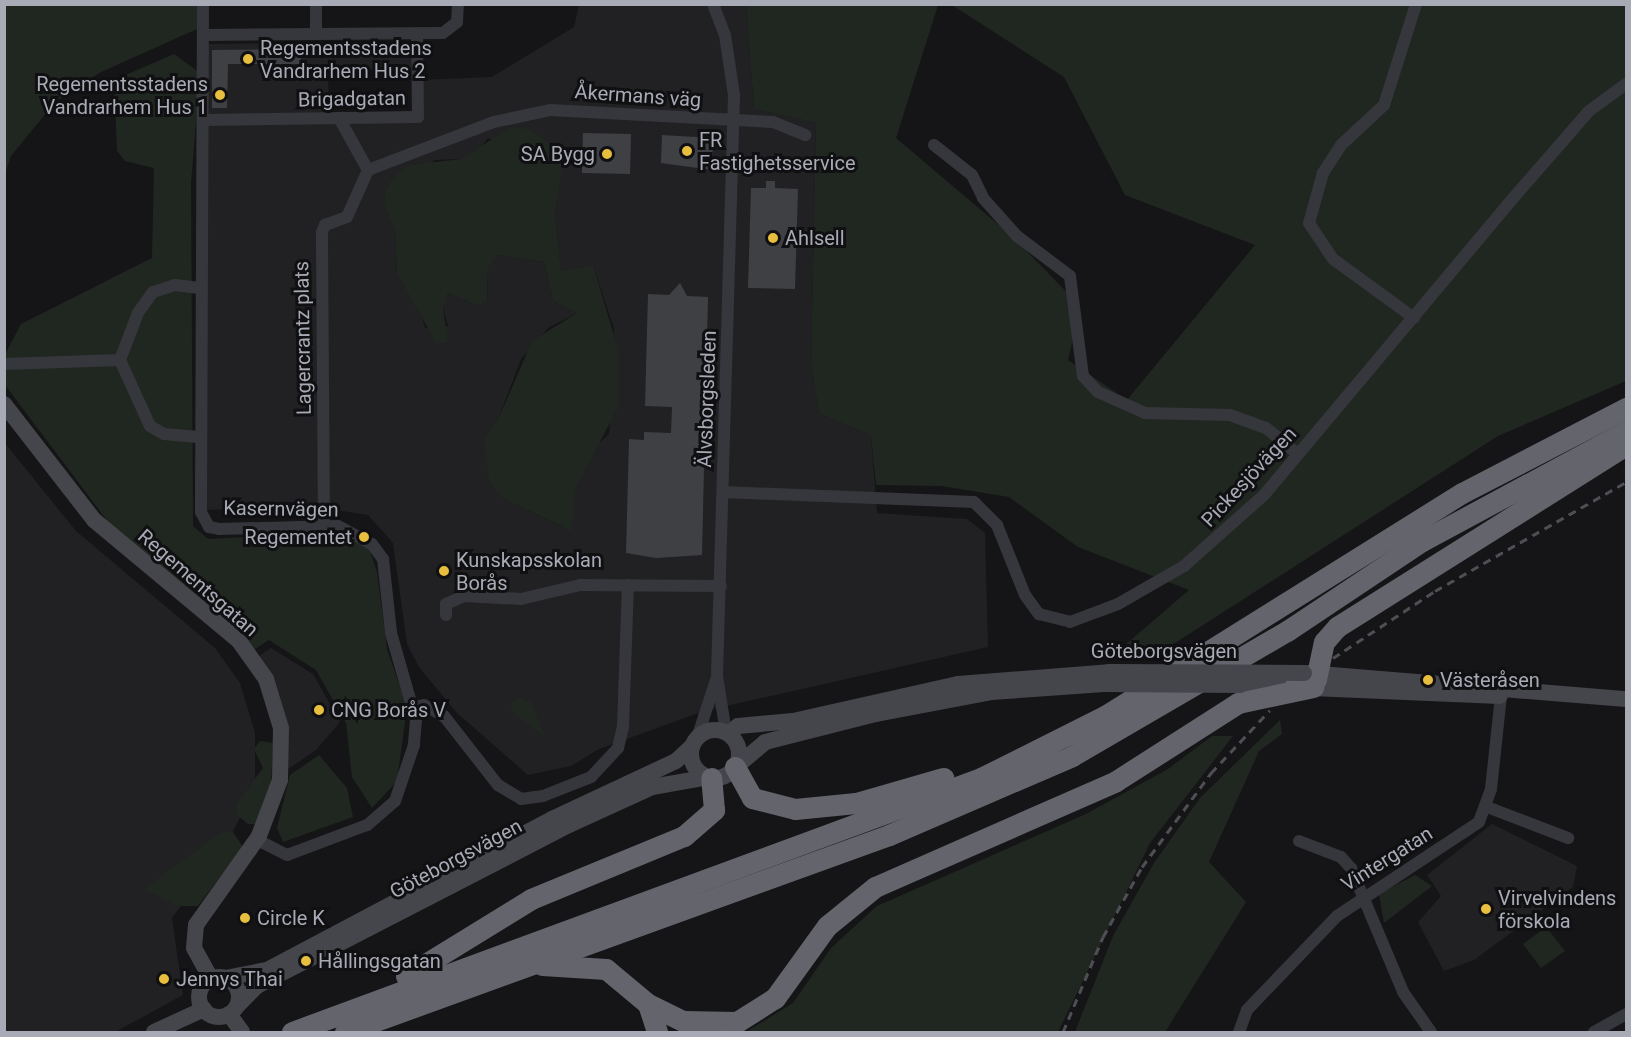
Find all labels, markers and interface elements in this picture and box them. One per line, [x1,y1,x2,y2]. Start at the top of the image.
place label: Regementsstadens Vandrarhem Hus 2 [260,36,432,83]
marker: Regementsstadens Vandrarhem Hus 2 [241,52,255,66]
place label: Regementsstadens Vandrarhem Hus 1 [36,72,208,119]
street label: Åkermans väg [574,80,702,112]
street label: Brigadgatan [298,86,406,112]
marker: Regementsstadens Vandrarhem Hus 1 [213,88,227,102]
place label: FR Fastighetsservice [699,128,856,175]
place label: SA Bygg [521,142,595,166]
marker: FR Fastighetsservice [680,144,694,158]
marker: SA Bygg [600,147,614,161]
place label: Ahlsell [785,226,845,250]
marker: Ahlsell [766,231,780,245]
street label: Lagercrantz plats [290,261,316,415]
street label: Älvsborgsleden [693,330,721,468]
street label: Pickesjövägen [1197,422,1301,532]
street label: Kasernvägen [223,496,339,522]
street label: Regementsgatan [133,524,263,642]
place label: Regementet [244,525,352,549]
marker: Regementet [357,530,371,544]
place label: Kunskapsskolan Borås [456,548,602,595]
marker: Kunskapsskolan Borås [437,564,451,578]
street label: Göteborgsvägen [1091,639,1237,663]
place label: Västeråsen [1440,668,1540,692]
marker: Västeråsen [1421,673,1435,687]
place label: CNG Borås V [331,698,446,722]
marker: CNG Borås V [312,703,326,717]
street label: Göteborgsvägen [386,814,526,904]
street label: Vintergatan [1337,822,1437,896]
place label: Virvelvindens förskola [1498,886,1616,933]
marker: Virvelvindens förskola [1479,902,1493,916]
place label: Circle K [257,906,325,930]
marker: Circle K [238,911,252,925]
place label: Hållingsgatan [318,949,441,973]
marker: Hållingsgatan [299,954,313,968]
place label: Jennys Thai [176,967,283,991]
marker: Jennys Thai [157,972,171,986]

